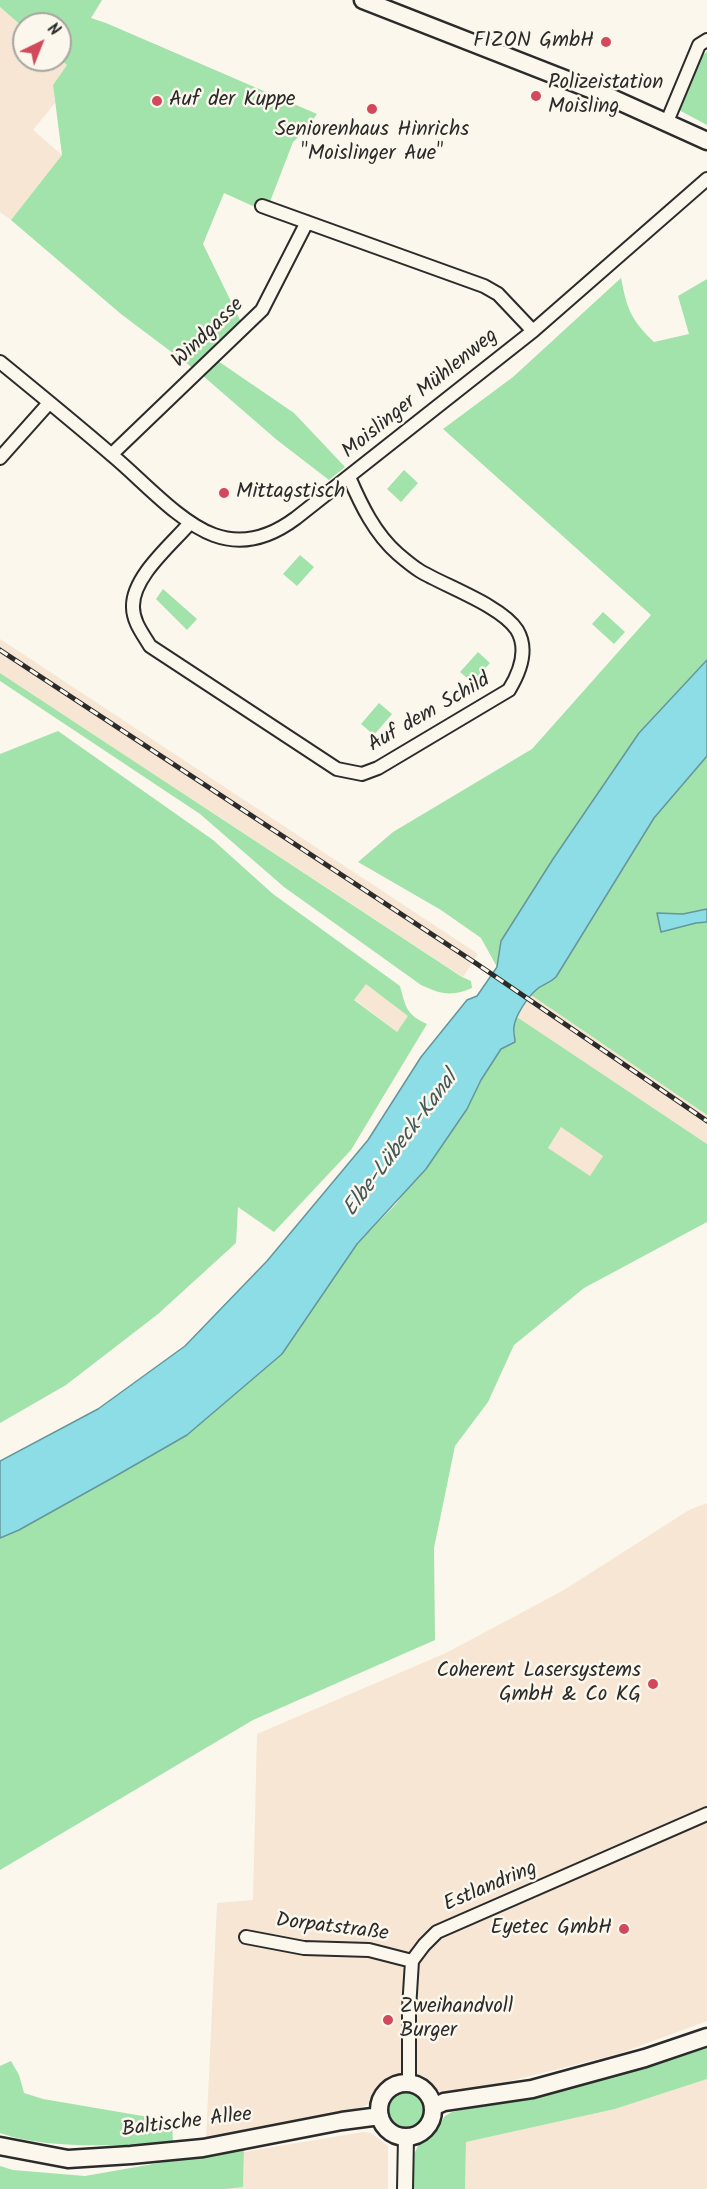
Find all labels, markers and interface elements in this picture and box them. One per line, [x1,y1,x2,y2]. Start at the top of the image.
north arrow [12,12,72,72]
text: N [41,17,65,43]
place label: FIZON GmbH [473,29,594,55]
marker: FIZON GmbH [599,35,613,49]
place label: Polizeistation Moisling [548,71,663,121]
place label: Auf der Kuppe [169,88,296,114]
marker: Polizeistation Moisling [529,89,543,103]
marker: Auf der Kuppe [150,94,164,108]
marker: Seniorenhaus Hinrichs "Moislinger Aue" [365,102,379,116]
place label: Seniorenhaus Hinrichs "Moislinger Aue" [275,118,469,168]
street label: Windgasse [168,294,250,374]
street label: Moislinger Mühlenweg [338,324,504,466]
place label: Mittagstisch [236,480,345,506]
marker: Mittagstisch [217,486,231,500]
street label: Auf dem Schild [365,669,495,759]
water label: Elbe-Lübeck-Kanal [339,1067,465,1223]
place label: Coherent Lasersystems GmbH & Co KG [436,1659,641,1709]
marker: Coherent Lasersystems GmbH & Co KG [646,1677,660,1691]
street label: Estlandring [440,1857,542,1919]
street label: Dorpatstraße [274,1910,390,1948]
place label: Eyetec GmbH [490,1916,612,1942]
marker: Eyetec GmbH [617,1922,631,1936]
place label: Zweihandvoll Burger [400,1995,513,2045]
marker: Zweihandvoll Burger [381,2013,395,2027]
street label: Baltische Allee [121,2104,253,2144]

